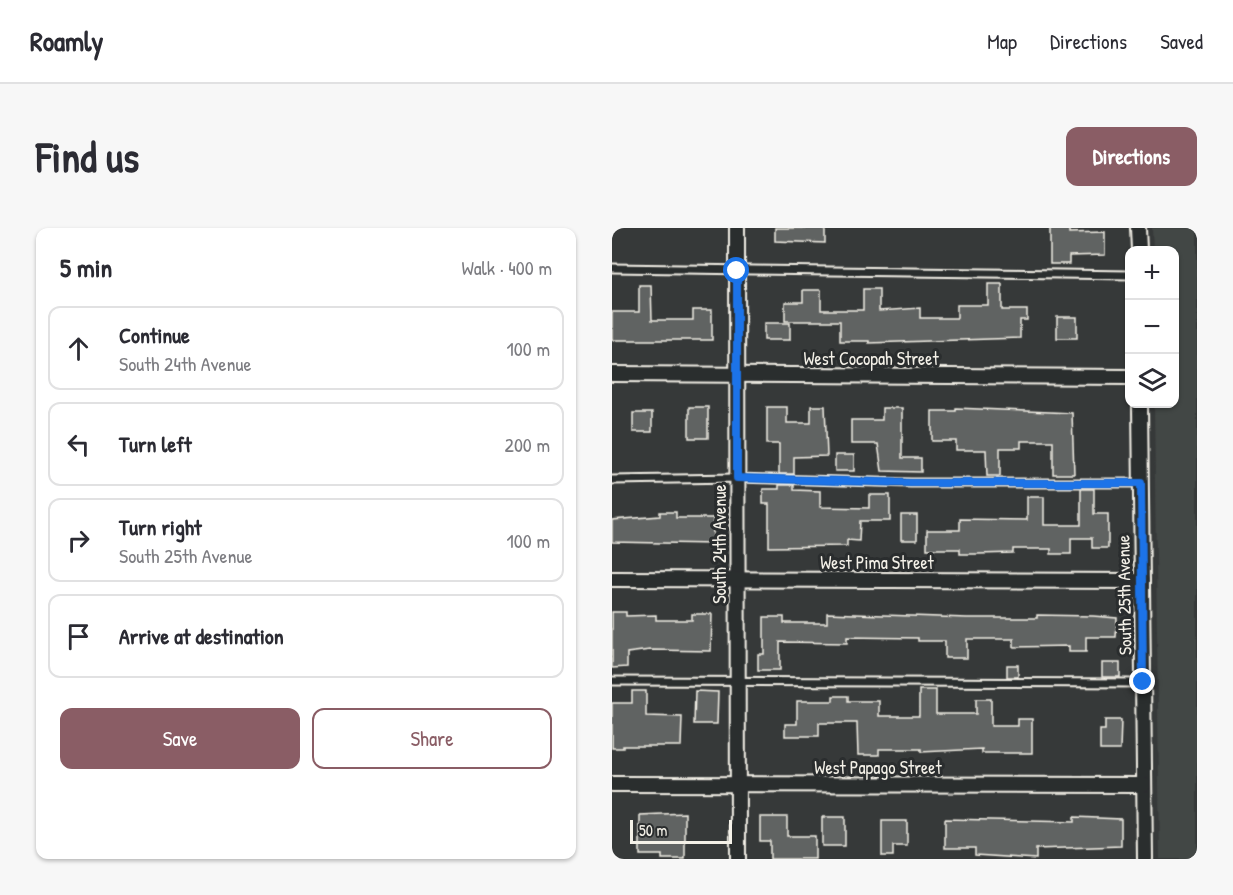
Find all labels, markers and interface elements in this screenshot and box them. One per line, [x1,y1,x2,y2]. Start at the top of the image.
text: Roamly [30,22,103,60]
text: Map [987,27,1017,56]
text: Directions [1050,27,1127,56]
text: Saved [1160,27,1203,56]
button: Directions [1066,127,1197,186]
text: Find us [36,128,139,185]
map controls [1125,246,1179,408]
button: + [1125,246,1179,300]
text: 5 min [60,250,112,285]
text: Walk · 400 m [461,254,552,281]
route start [723,257,749,283]
button: − [1125,300,1179,354]
text: Continue [119,320,190,350]
icon: ahead [62,332,95,365]
text: 100 m [507,335,550,362]
street label: West Cocopah Street [803,346,939,371]
text: South 24th Avenue [119,350,252,377]
button: layers [1125,354,1179,408]
icon: left [62,428,95,461]
text: Turn left [119,429,192,459]
text: 200 m [505,431,550,458]
street label: South 24th Avenue [707,484,732,604]
text: Turn right [119,512,202,542]
icon: right [62,524,95,557]
text: 100 m [507,527,550,554]
street label: South 25th Avenue [1110,535,1138,655]
text: South 25th Avenue [119,542,253,569]
street label: West Pima Street [820,550,935,575]
icon: arrive [62,620,95,653]
text: Arrive at destination [119,621,284,651]
route end [1129,668,1155,694]
button: Save [60,708,300,769]
button: Share [312,708,552,769]
street label: West Papago Street [814,755,942,780]
scale bar [630,817,732,844]
text: 50 m [639,819,668,841]

